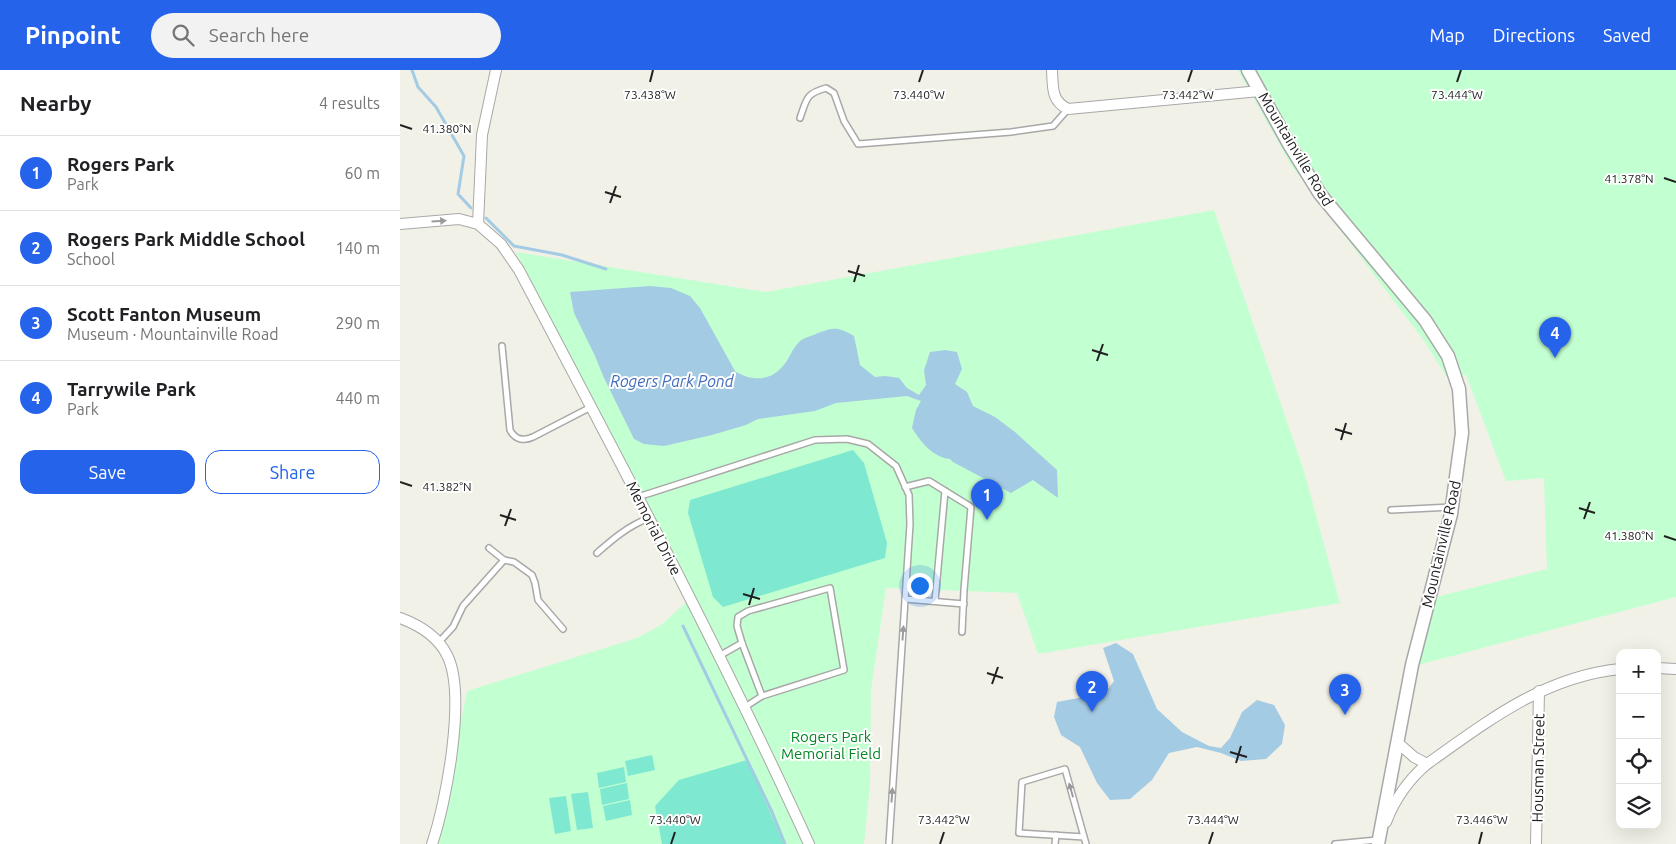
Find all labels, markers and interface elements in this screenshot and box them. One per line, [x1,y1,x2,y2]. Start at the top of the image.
search box [151,13,501,58]
icon: search [169,21,197,49]
text: Pinpoint [25,22,121,49]
text: Search here [209,24,309,46]
text: Map [1429,25,1465,45]
text: Directions [1493,25,1575,45]
text: Saved [1603,25,1651,45]
text: 73.438°W [624,88,676,101]
text: 73.440°W [893,88,945,101]
text: 73.442°W [1162,88,1214,101]
text: 73.444°W [1431,88,1483,101]
street label: Mountainville Road [1255,89,1337,209]
text: Nearby [20,91,91,115]
text: 4 results [319,94,380,112]
text: 41.380°N [422,122,472,135]
text: Rogers Park [67,153,174,175]
text: 1 [31,164,41,182]
text: 60 m [344,164,380,182]
text: 41.378°N [1604,172,1654,185]
text: Park [67,175,99,193]
one-way arrow [431,216,447,224]
text: Rogers Park Middle School [67,228,305,250]
text: 2 [31,239,41,257]
text: 140 m [335,239,380,257]
text: School [67,250,115,268]
text: Scott Fanton Museum [67,303,261,325]
text: 3 [31,314,41,332]
text: 290 m [335,314,380,332]
pin: 4 [1539,317,1571,358]
text: Museum · Mountainville Road [67,325,279,343]
water label: Rogers Park Pond [610,372,735,390]
text: Tarrywile Park [67,378,196,400]
text: 4 [31,389,41,407]
text: 440 m [335,389,380,407]
text: Park [67,400,99,418]
button: Save [20,450,195,494]
button: Share [205,450,380,494]
street label: Memorial Drive [623,478,685,578]
pin: 1 [971,479,1003,520]
street label: Mountainville Road [1418,479,1464,609]
text: 41.382°N [422,480,472,493]
text: 41.380°N [1604,529,1654,542]
your location [907,573,933,599]
one-way arrow [899,625,907,641]
map controls [1616,649,1661,829]
button: + [1616,649,1661,694]
pin: 2 [1076,671,1108,712]
pin: 3 [1329,674,1361,715]
button: − [1616,694,1661,739]
street label: Housman Street [1529,713,1547,823]
park label: Rogers Park Memorial Field [781,728,881,762]
button: locate [1616,739,1661,784]
one-way arrow [1067,782,1075,797]
button: layers [1616,784,1661,829]
one-way arrow [889,787,897,803]
text: 73.440°W [649,813,701,826]
text: 73.442°W [918,813,970,826]
text: 73.444°W [1187,813,1239,826]
text: 73.446°W [1456,813,1508,826]

